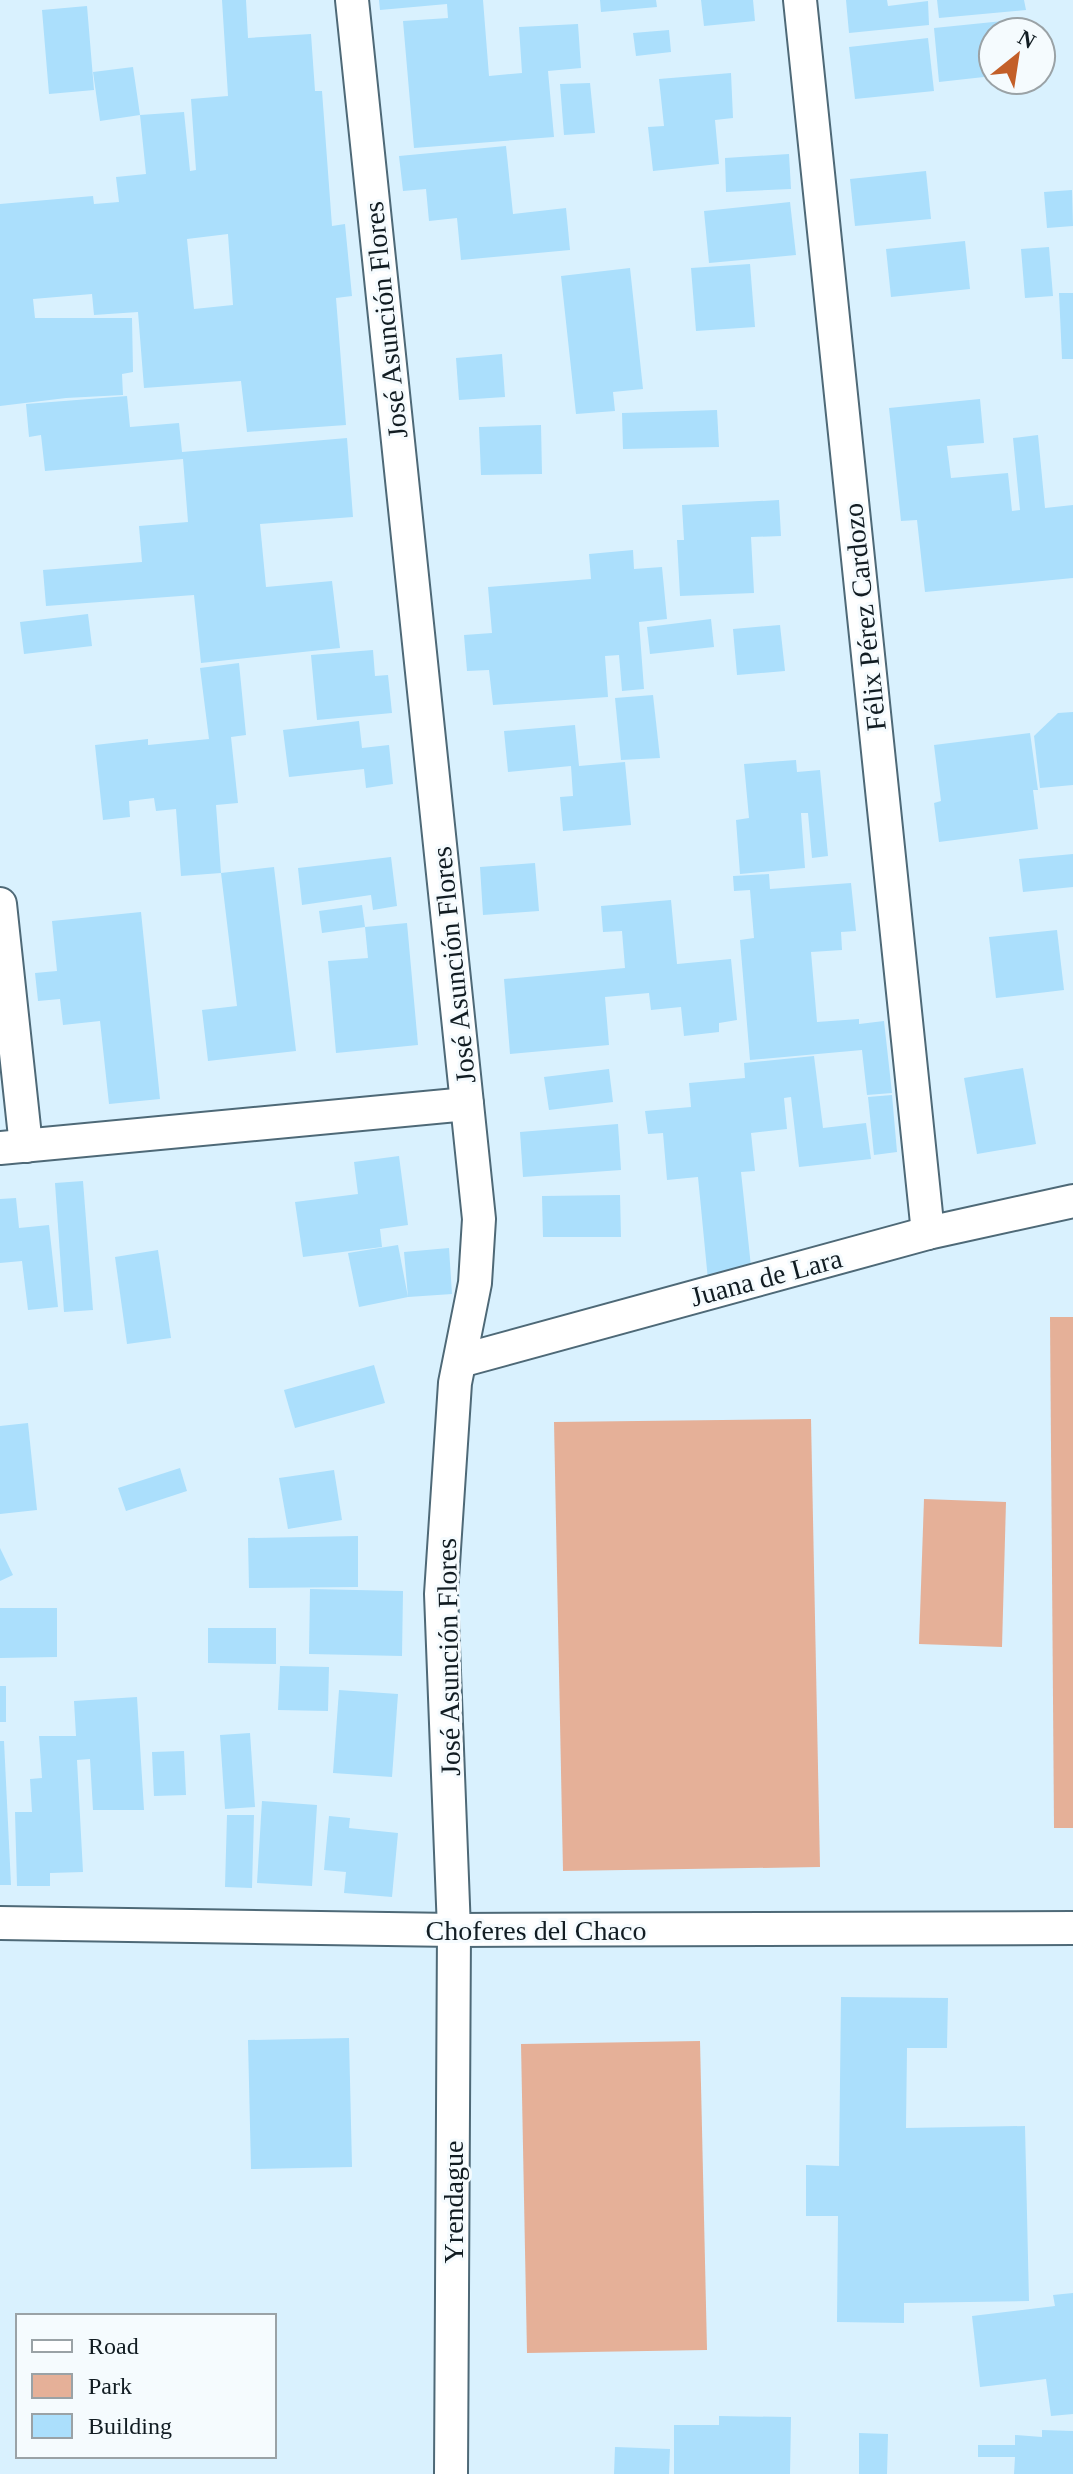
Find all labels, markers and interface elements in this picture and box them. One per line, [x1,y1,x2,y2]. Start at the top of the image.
north arrow [977,16,1057,96]
text: N [1014,24,1040,54]
street label: José Asunción Flores [358,200,413,440]
street label: Félix Pérez Cardozo [837,502,892,732]
street label: José Asunción Flores [426,845,481,1085]
street label: Juana de Lara [687,1242,846,1313]
street label: José Asunción Flores [431,1538,466,1776]
street label: Choferes del Chaco [426,1915,646,1946]
street label: Yrendague [438,2141,469,2263]
legend [16,2314,276,2458]
text: Road [88,2333,139,2359]
text: Park [88,2373,132,2399]
text: Building [88,2413,172,2439]

